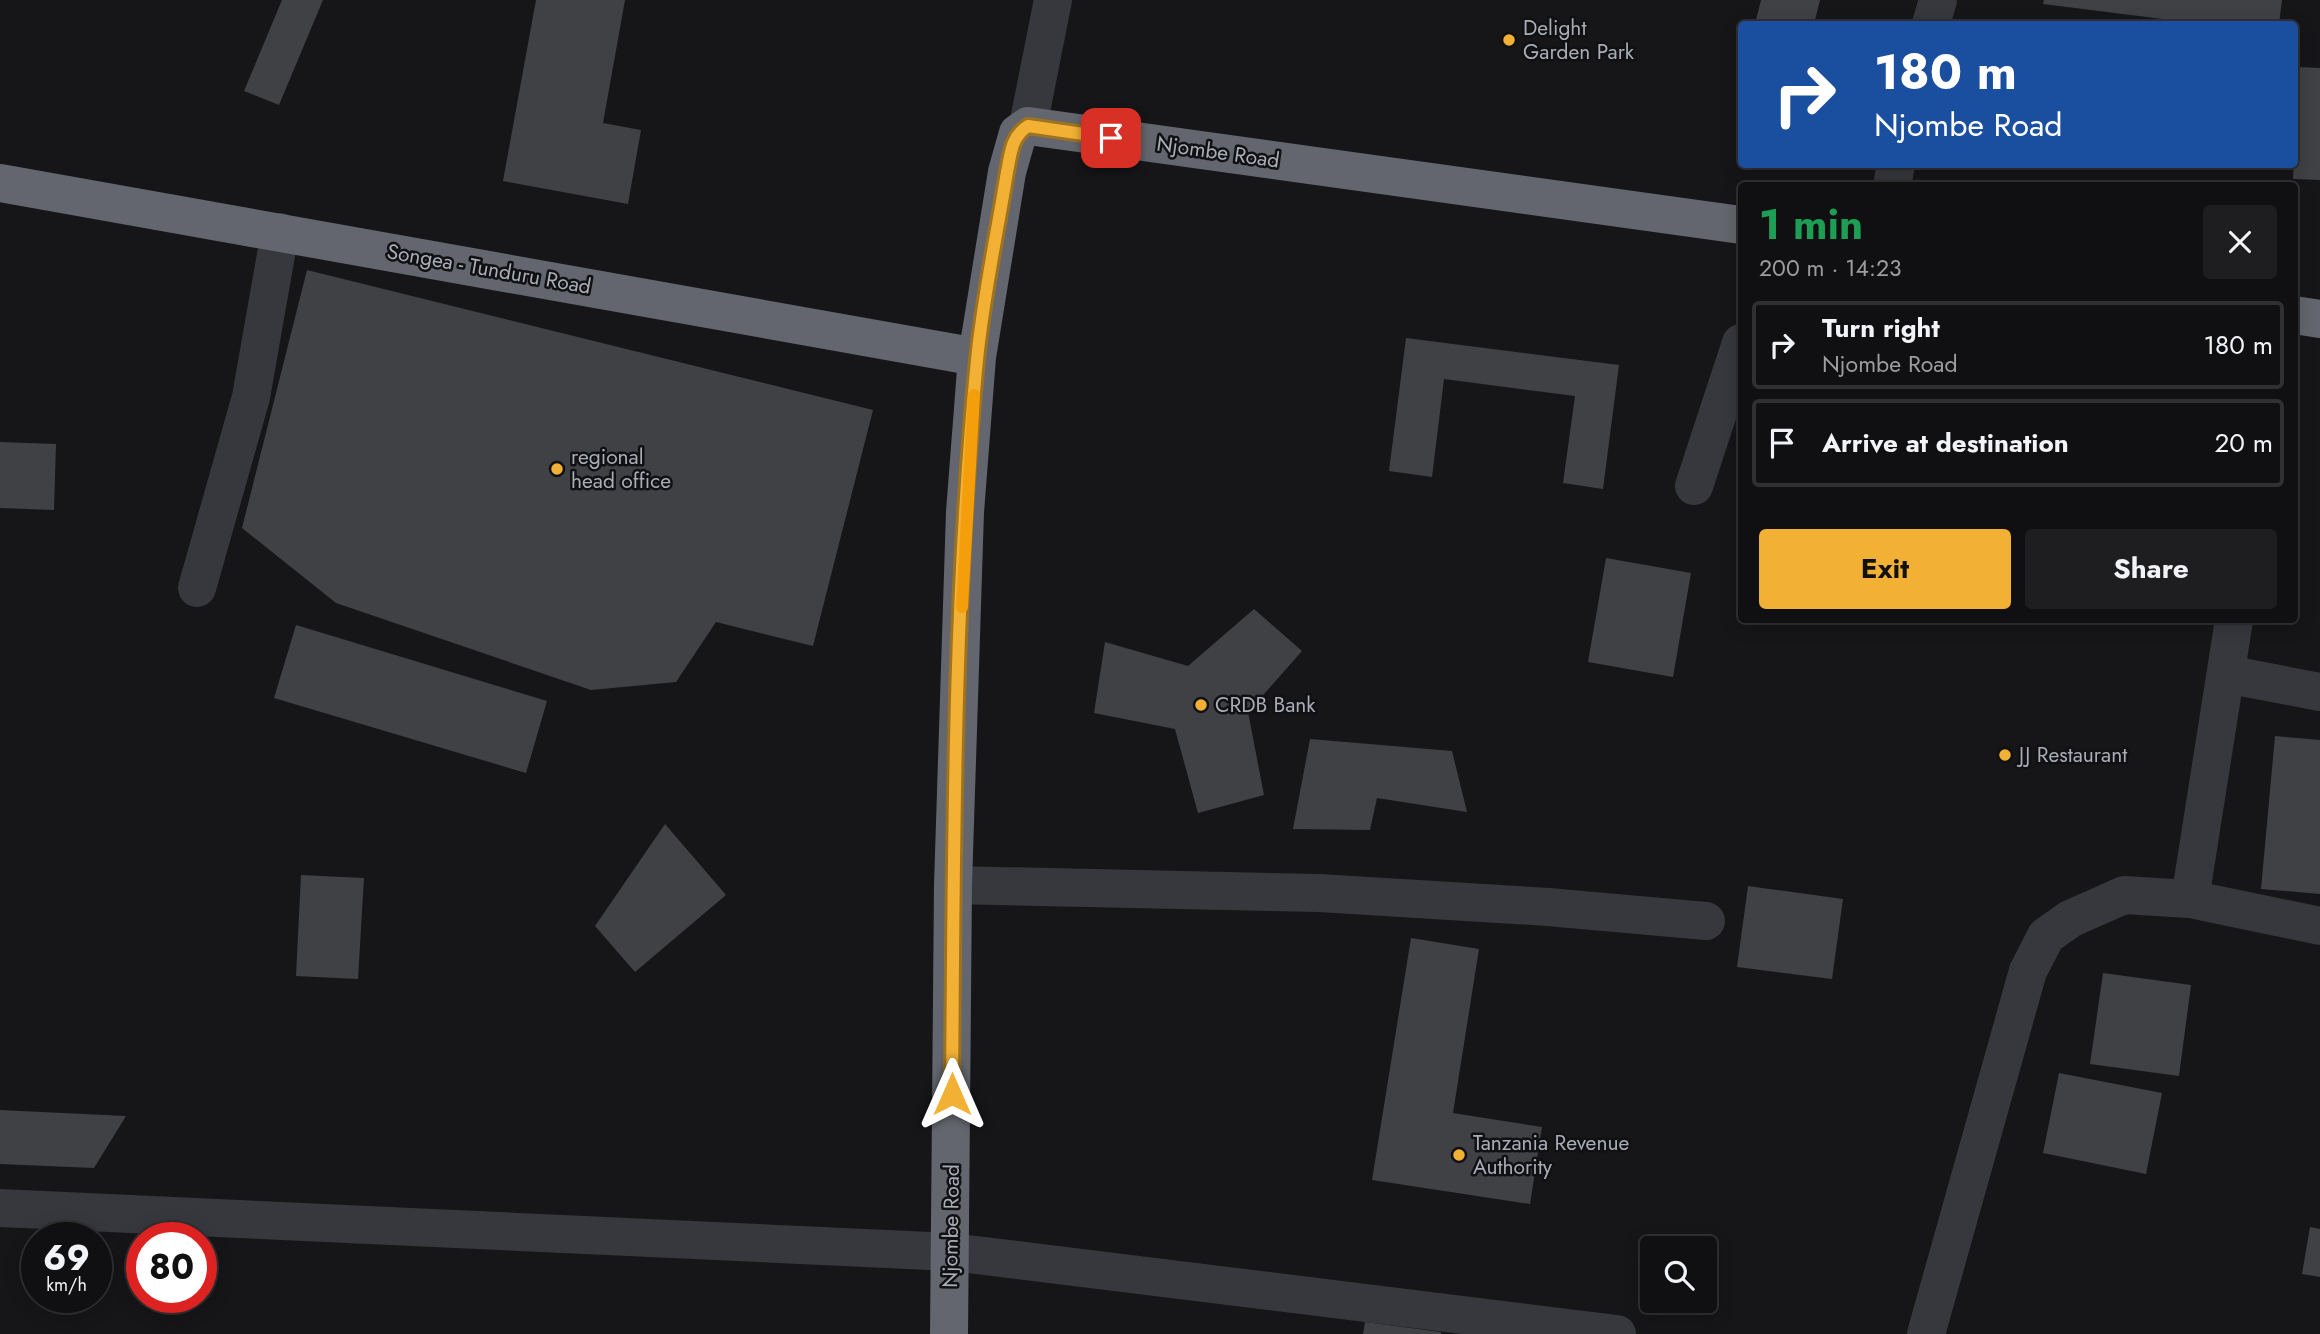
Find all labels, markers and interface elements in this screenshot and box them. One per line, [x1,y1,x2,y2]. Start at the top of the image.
place label: Delight Garden Park [1523,13,1635,67]
marker: Delight Garden Park [1501,32,1517,48]
text: 180 m [1874,37,2017,107]
icon: right [1759,49,1850,140]
text: Njombe Road [1874,102,2063,148]
pin [1081,108,1141,168]
icon: arrive [1092,119,1130,157]
street label: Njombe Road [1155,129,1281,175]
text: 1 min [1759,194,1863,255]
button: close [2203,205,2277,279]
street label: Songea - Tunduru Road [385,236,593,302]
text: 200 m · 14:23 [1759,251,1902,285]
text: Turn right [1822,309,1940,347]
icon: right [1763,326,1801,364]
text: 180 m [2203,326,2273,364]
text: Njombe Road [1822,347,1958,381]
icon: arrive [1763,424,1801,462]
text: Arrive at destination [1822,424,2069,462]
text: 20 m [2215,424,2273,462]
place label: regional head office [571,442,671,496]
marker: regional head office [549,461,565,477]
button: Exit [1759,529,2011,609]
button: Share [2025,529,2277,609]
place label: CRDB Bank [1215,690,1316,720]
marker: CRDB Bank [1193,697,1209,713]
place label: JJ Restaurant [2016,740,2127,770]
marker: JJ Restaurant [1997,747,2013,763]
position arrow [915,1057,989,1131]
place label: Tanzania Revenue Authority [1473,1128,1629,1182]
marker: Tanzania Revenue Authority [1451,1147,1467,1163]
street label: Njombe Road [935,1164,967,1288]
speed limit sign: 80 [126,1222,217,1313]
text: 69 [43,1233,90,1283]
map controls [1640,1236,1717,1313]
button: search [1640,1236,1717,1313]
text: km/h [46,1272,87,1298]

